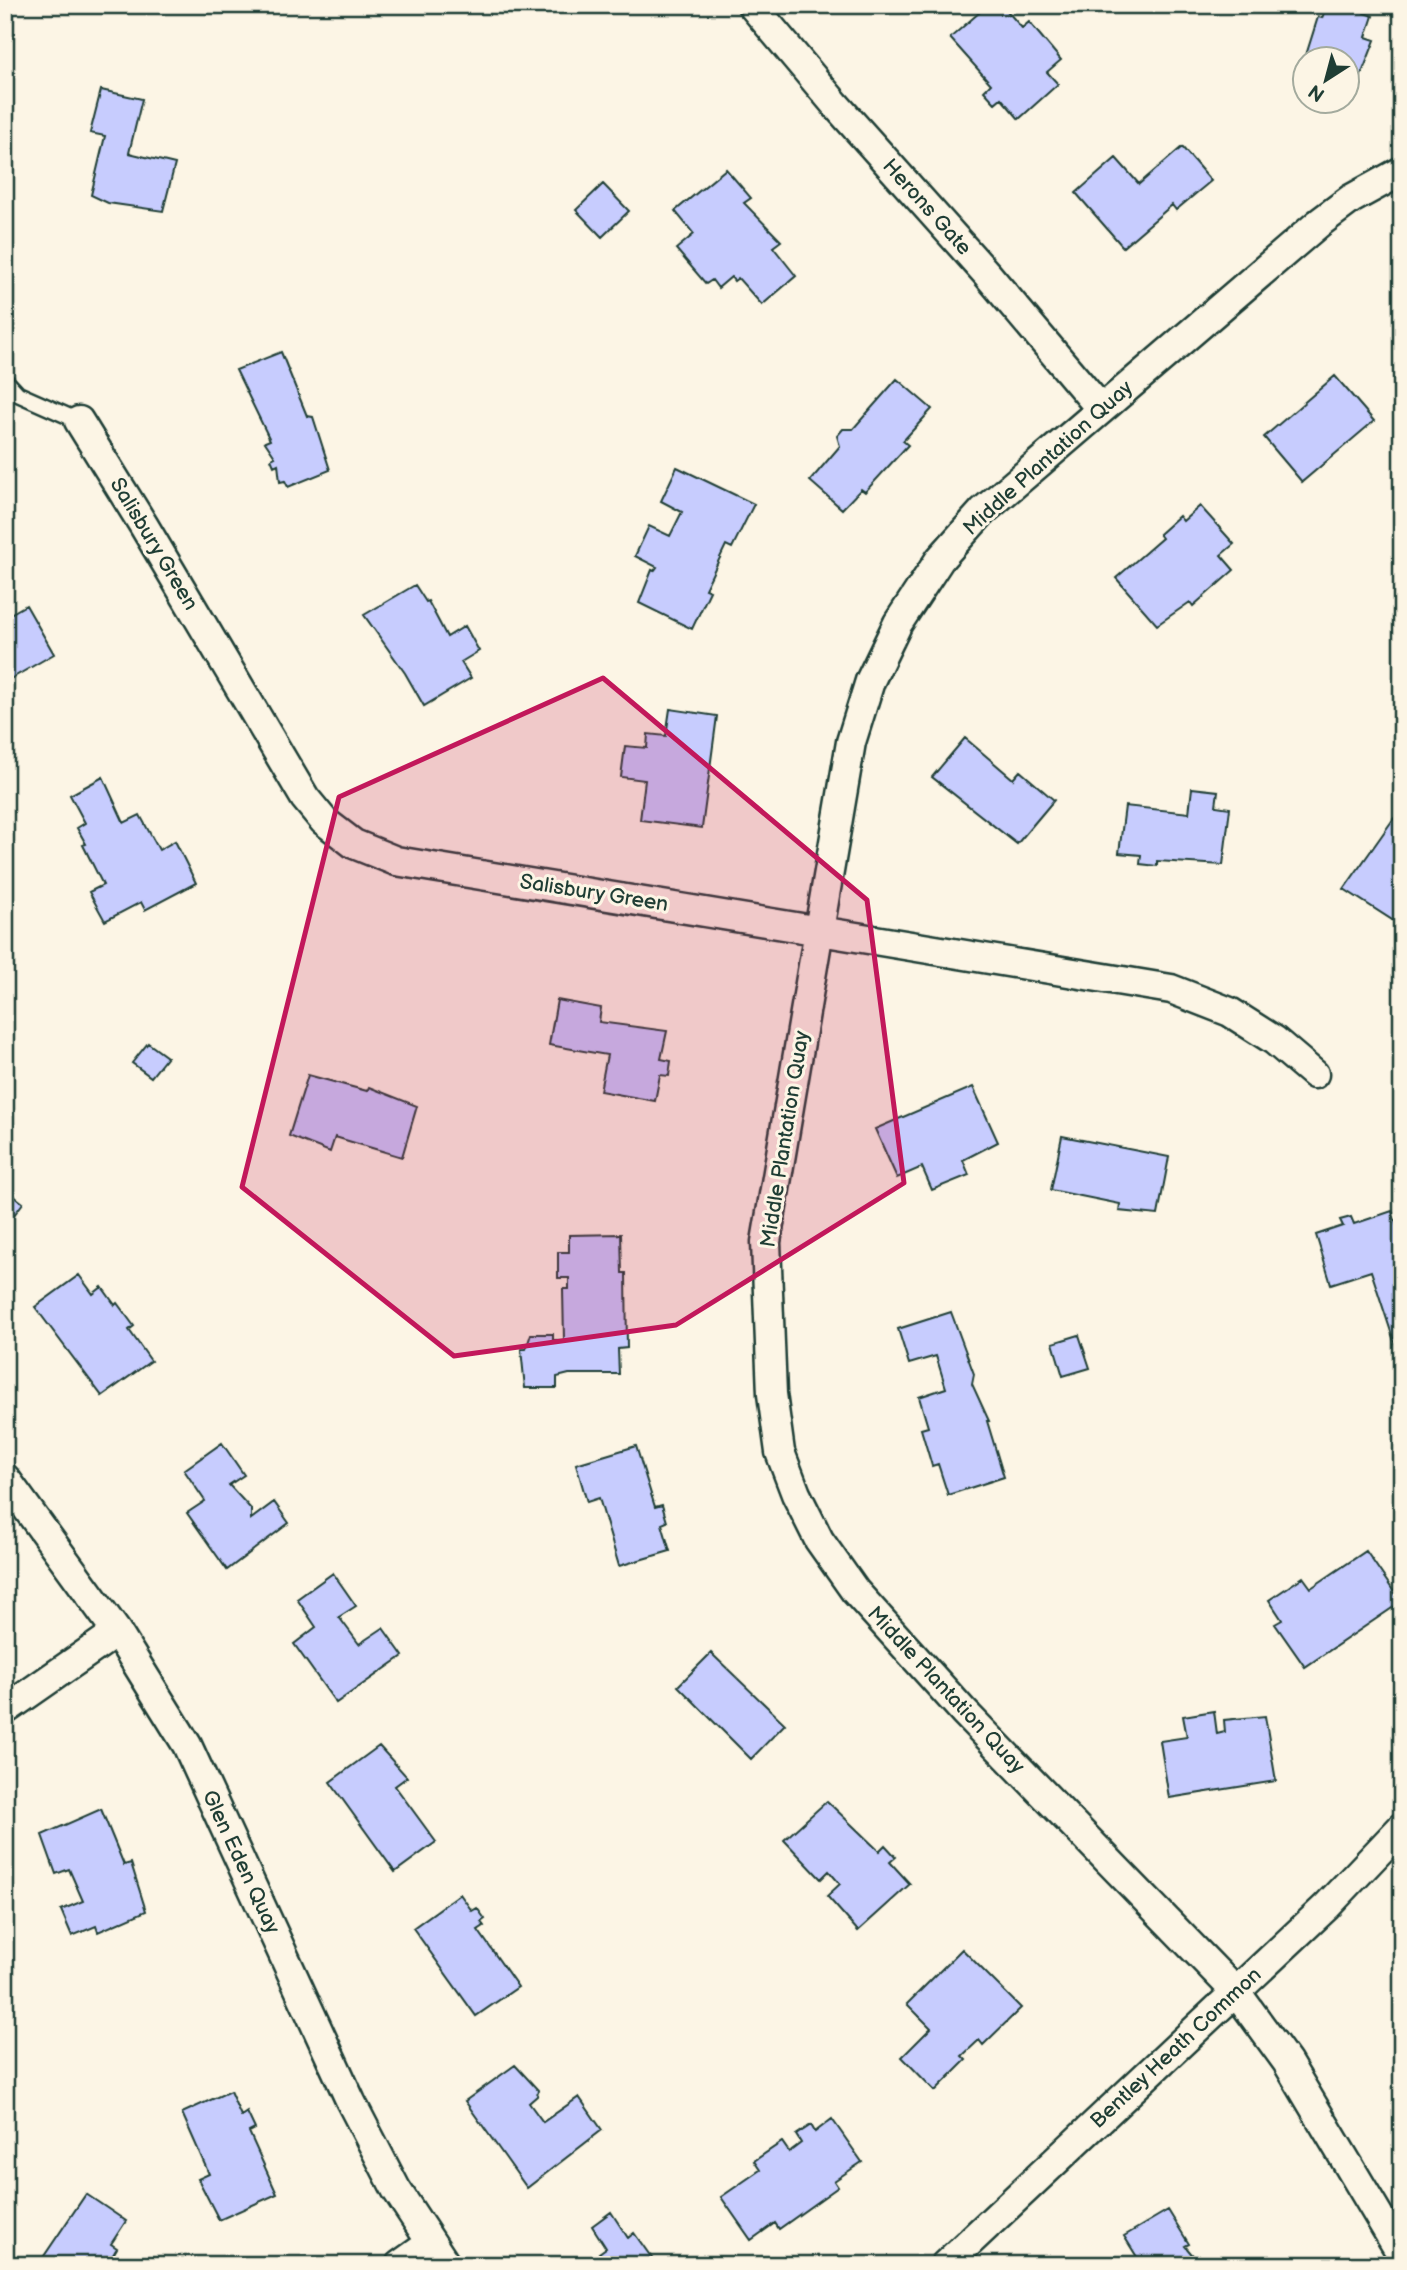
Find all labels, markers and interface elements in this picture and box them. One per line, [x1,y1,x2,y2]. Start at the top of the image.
north arrow [1292,46,1362,116]
text: N [1304,79,1329,106]
street label: Herons Gate [877,154,977,260]
street label: Middle Plantation Quay [958,375,1138,541]
street label: Salisbury Green [105,473,203,615]
street label: Salisbury Green [518,869,670,917]
street label: Middle Plantation Quay [756,1028,815,1249]
street label: Middle Plantation Quay [862,1601,1030,1779]
street label: Glen Eden Quay [197,1786,285,1938]
street label: Bentley Heath Common [1085,1962,1267,2134]

